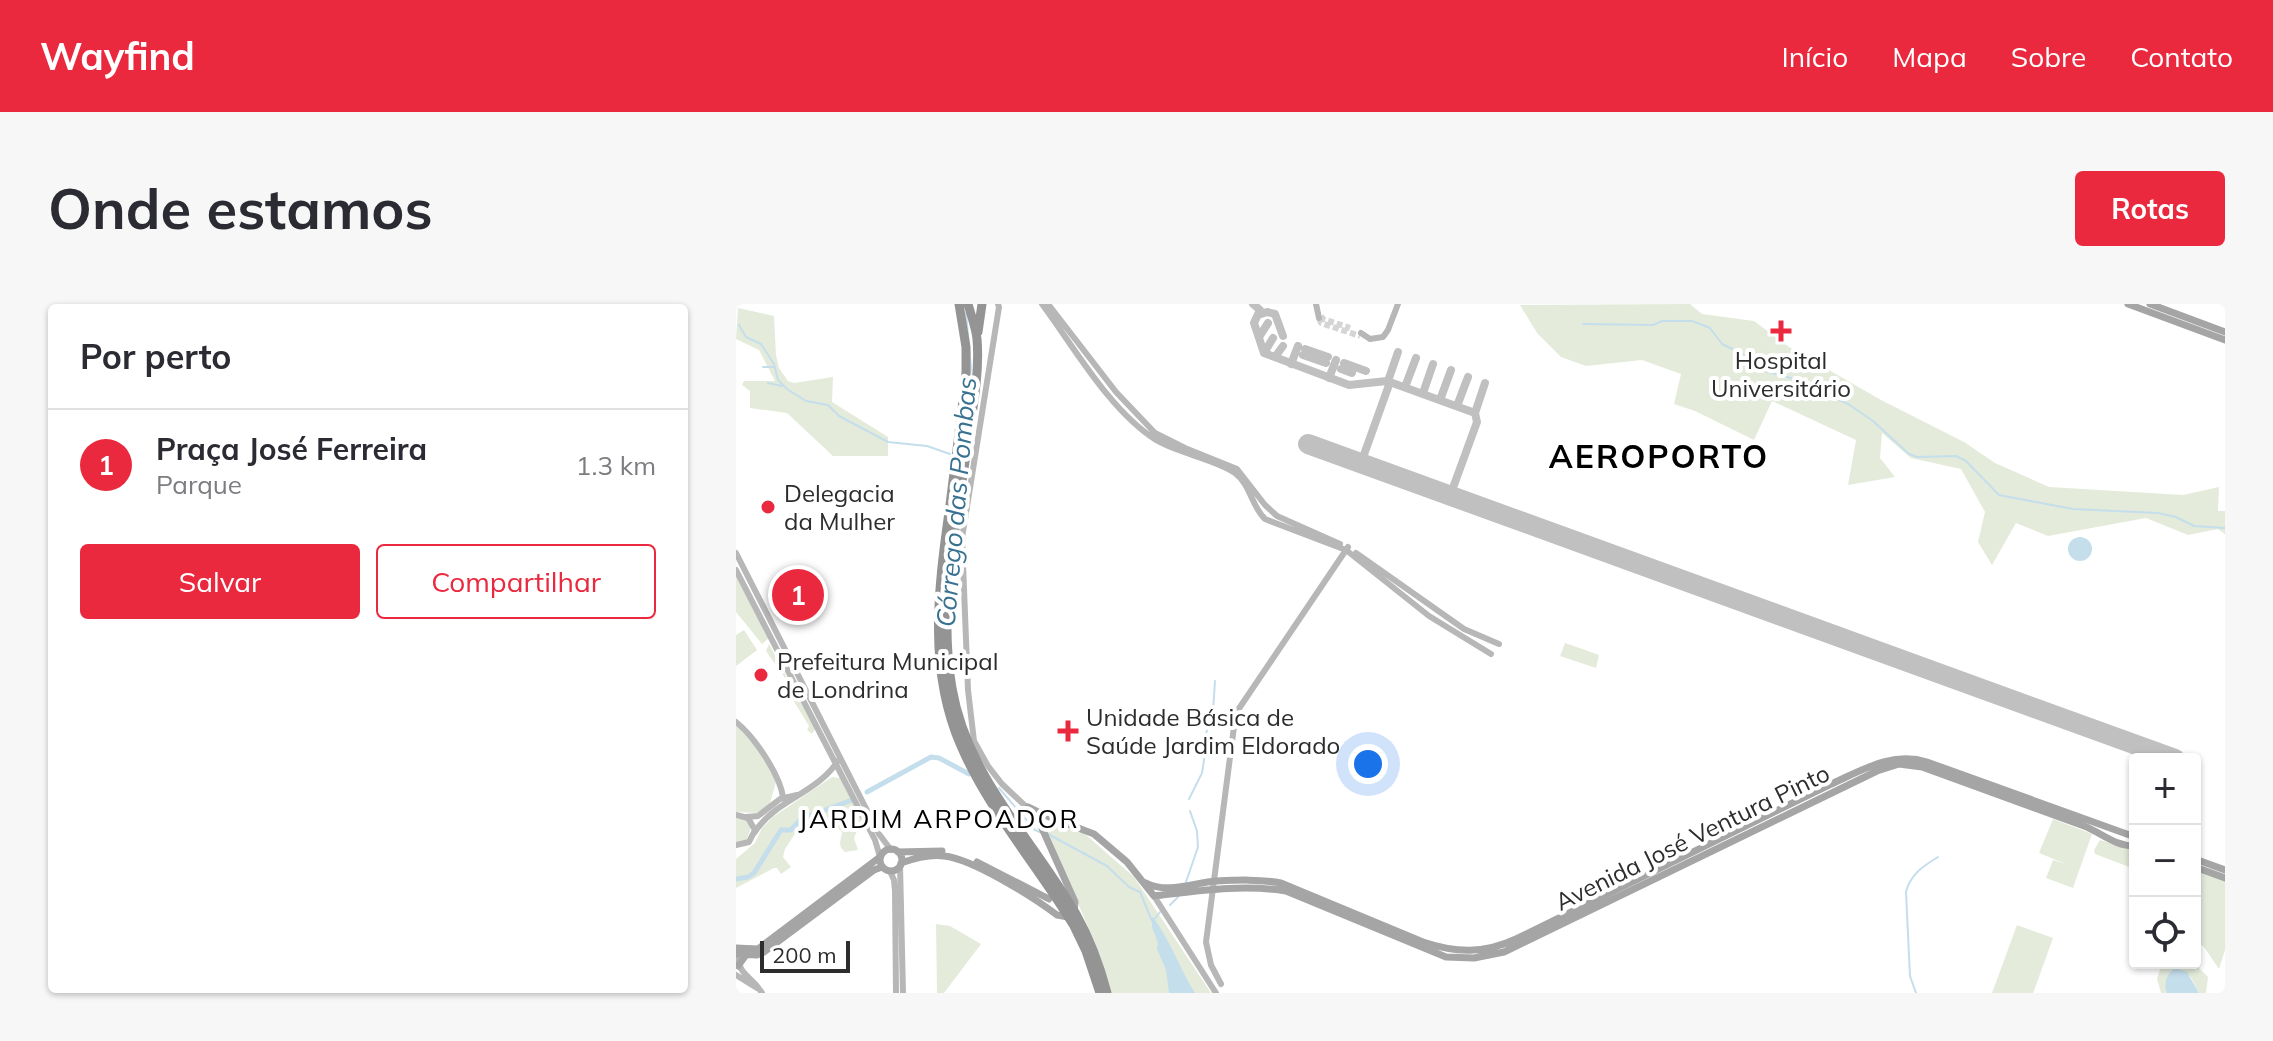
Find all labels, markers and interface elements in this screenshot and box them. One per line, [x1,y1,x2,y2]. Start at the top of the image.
text: Wayfind [40,32,195,80]
text: Início [1781,39,1848,74]
text: Mapa [1892,39,1967,74]
text: Sobre [2011,39,2086,74]
text: Contato [2130,39,2233,74]
button: Rotas [2075,171,2225,246]
text: Onde estamos [48,173,433,243]
marker: Hospital Universitário [1770,320,1792,342]
text: Por perto [80,335,231,378]
place label: Hospital Universitário [1711,345,1851,403]
water label: Córrego das Pombas [929,376,983,628]
text: Praça José Ferreira [156,430,427,468]
district label: AEROPORTO [1549,436,1769,476]
text: 1 [98,449,114,482]
text: 1.3 km [576,449,656,482]
text: Parque [156,468,242,501]
place label: Delegacia da Mulher [784,478,895,536]
marker: Delegacia da Mulher [759,498,777,516]
button: Salvar [80,544,360,619]
button: Compartilhar [376,544,656,619]
pin: 1 [772,565,824,625]
place label: Prefeitura Municipal de Londrina [777,646,998,704]
marker: Prefeitura Municipal de Londrina [752,666,770,684]
place label: Unidade Básica de Saúde Jardim Eldorado [1086,702,1340,760]
marker: Unidade Básica de Saúde Jardim Eldorado [1057,720,1079,742]
your location [1348,744,1388,784]
map controls [2129,753,2201,969]
button: + [2129,753,2201,825]
street label: Avenida José Ventura Pinto [1550,757,1834,917]
district label: JARDIM ARPOADOR [798,802,1080,835]
button: − [2129,825,2201,897]
button: locate [2129,897,2201,969]
scale bar [760,937,850,973]
text: 200 m [772,941,837,969]

